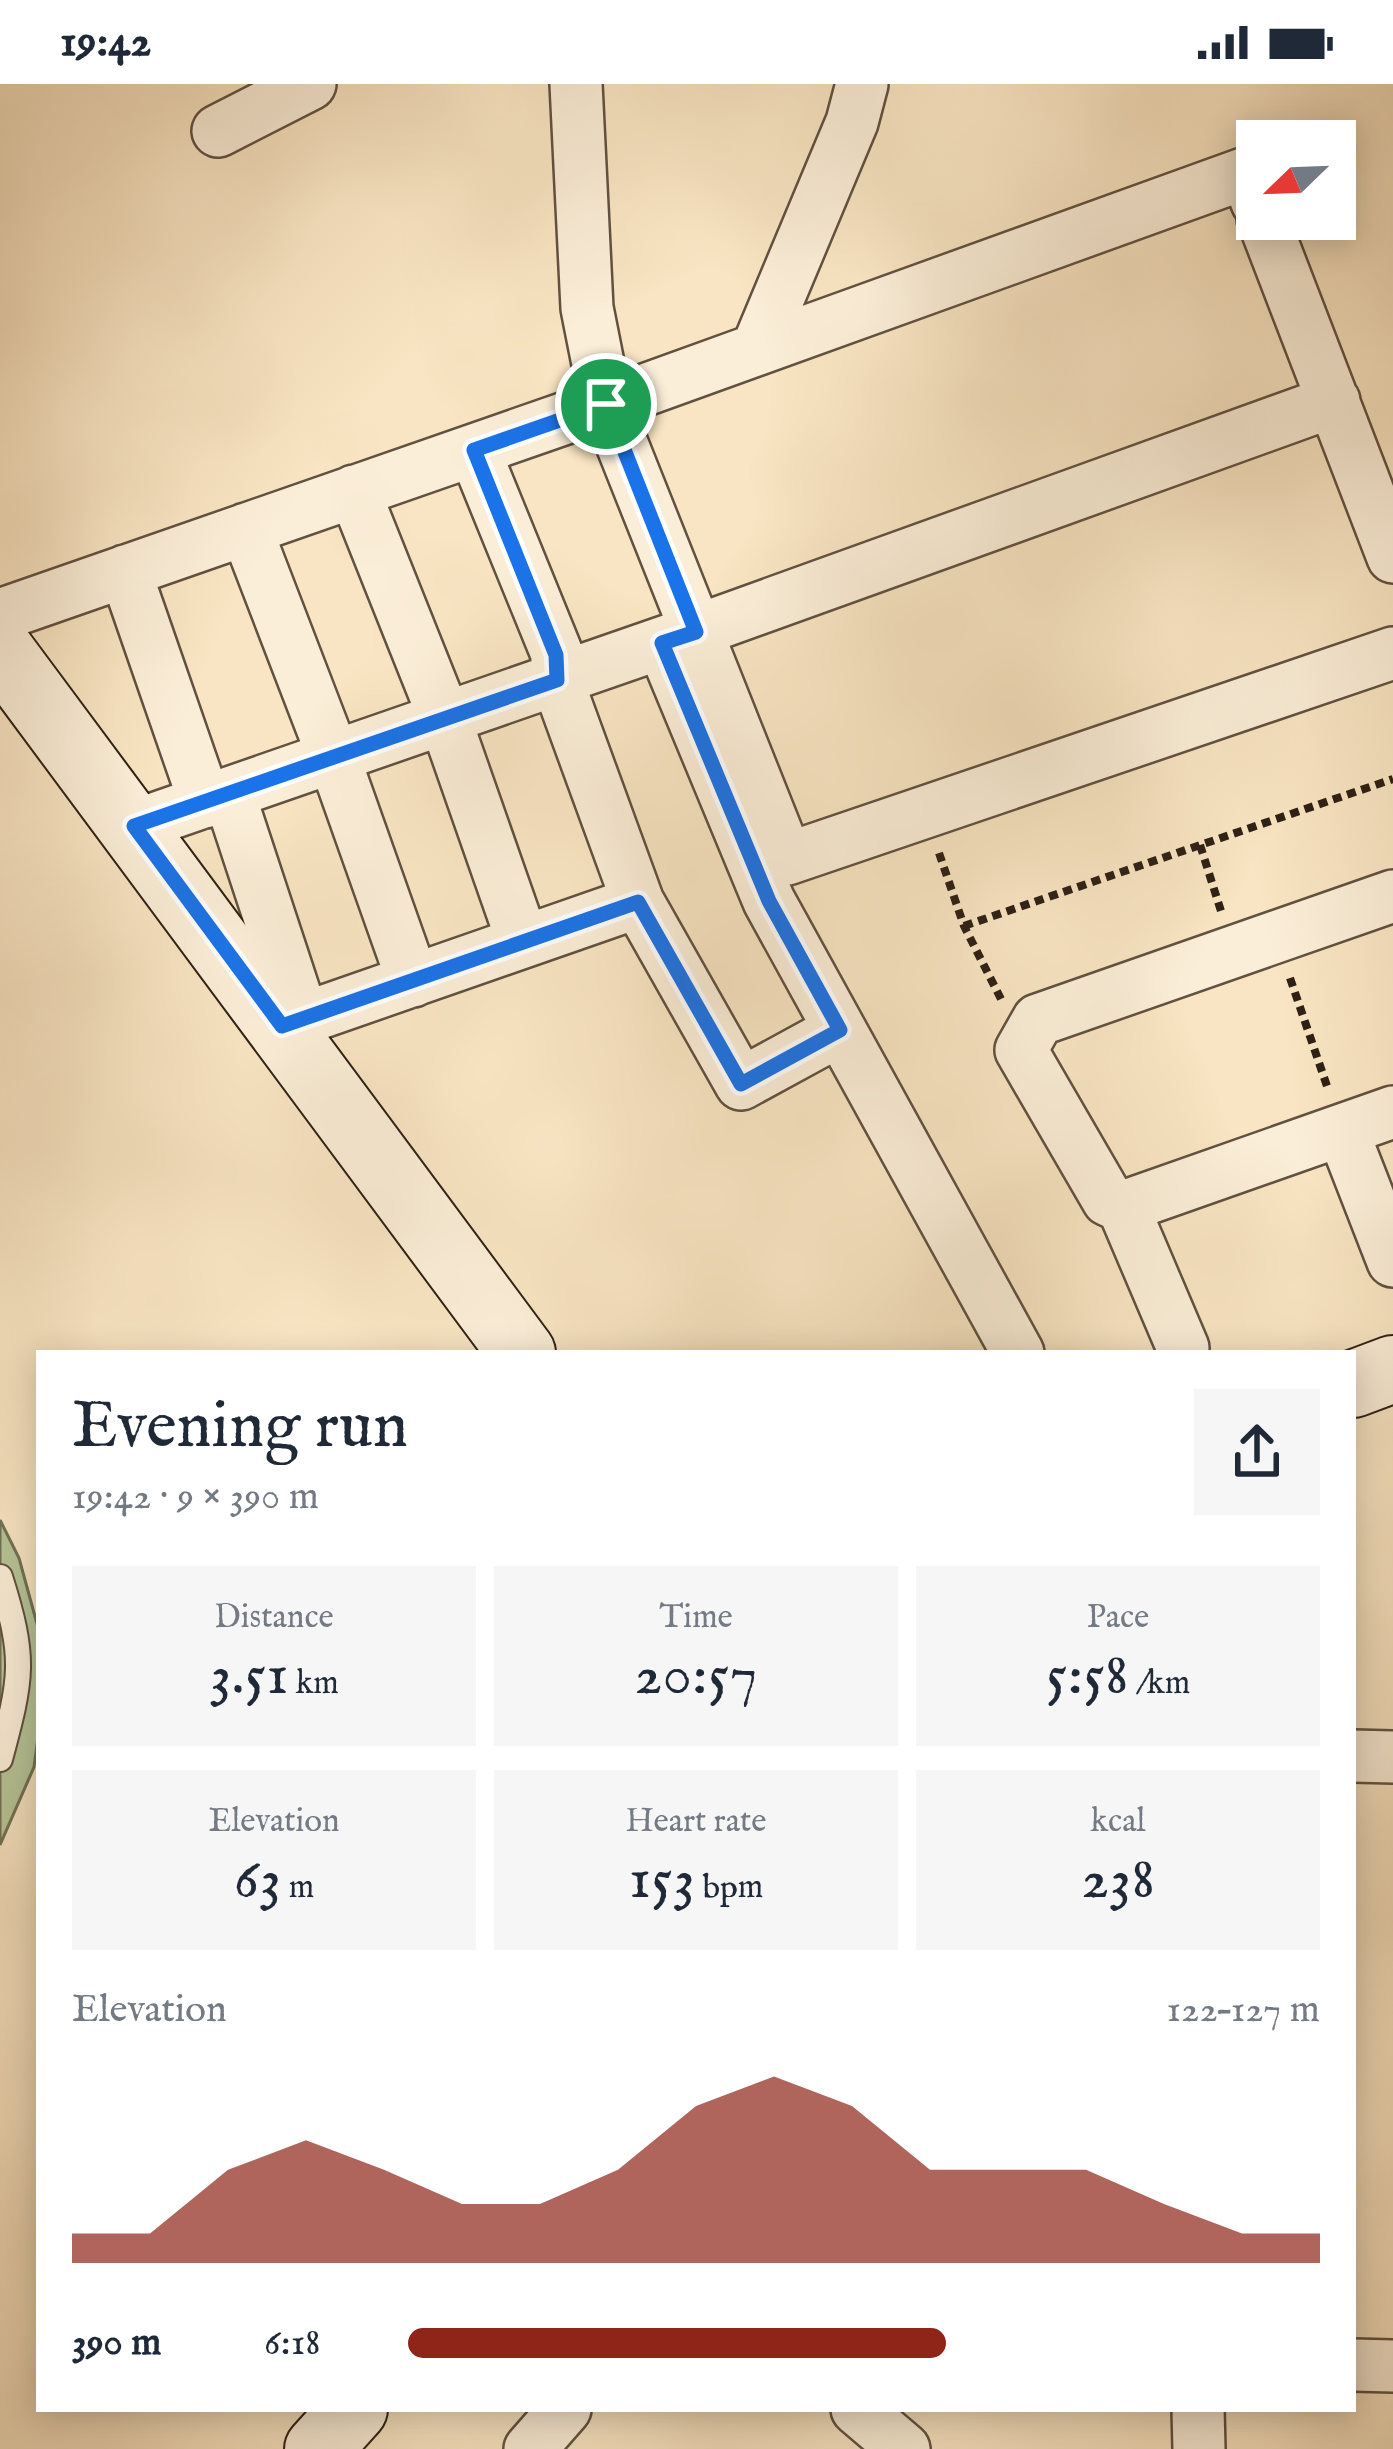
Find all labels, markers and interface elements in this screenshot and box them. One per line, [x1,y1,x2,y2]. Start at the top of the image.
text: 19:42 [60,14,151,71]
north arrow [1236,120,1356,240]
map controls [1236,120,1356,240]
pin [555,353,657,455]
icon: arrive [573,371,639,437]
text: Evening run [72,1386,408,1470]
button: share [1194,1389,1320,1515]
text: 19:42 · 9 × 390 m [72,1473,319,1522]
text: Distance [214,1597,334,1639]
text: Time [659,1597,733,1639]
text: Pace [1087,1597,1149,1639]
text: 3.51 [209,1639,289,1715]
text: 20:57 [634,1639,758,1715]
text: 5:58 [1046,1639,1129,1715]
text: km [289,1663,339,1705]
text: /km [1129,1663,1190,1705]
text: Elevation [209,1801,339,1843]
text: Heart rate [626,1801,766,1843]
text: kcal [1091,1801,1146,1843]
text: 63 [234,1843,282,1919]
text: 153 [629,1843,695,1919]
text: 238 [1081,1843,1155,1919]
text: m [282,1867,314,1909]
text: bpm [695,1867,763,1909]
text: Elevation [72,1986,227,2035]
text: 122–127 m [1167,1986,1320,2035]
text: 390 m [72,2319,161,2368]
text: 6:18 [264,2319,321,2368]

